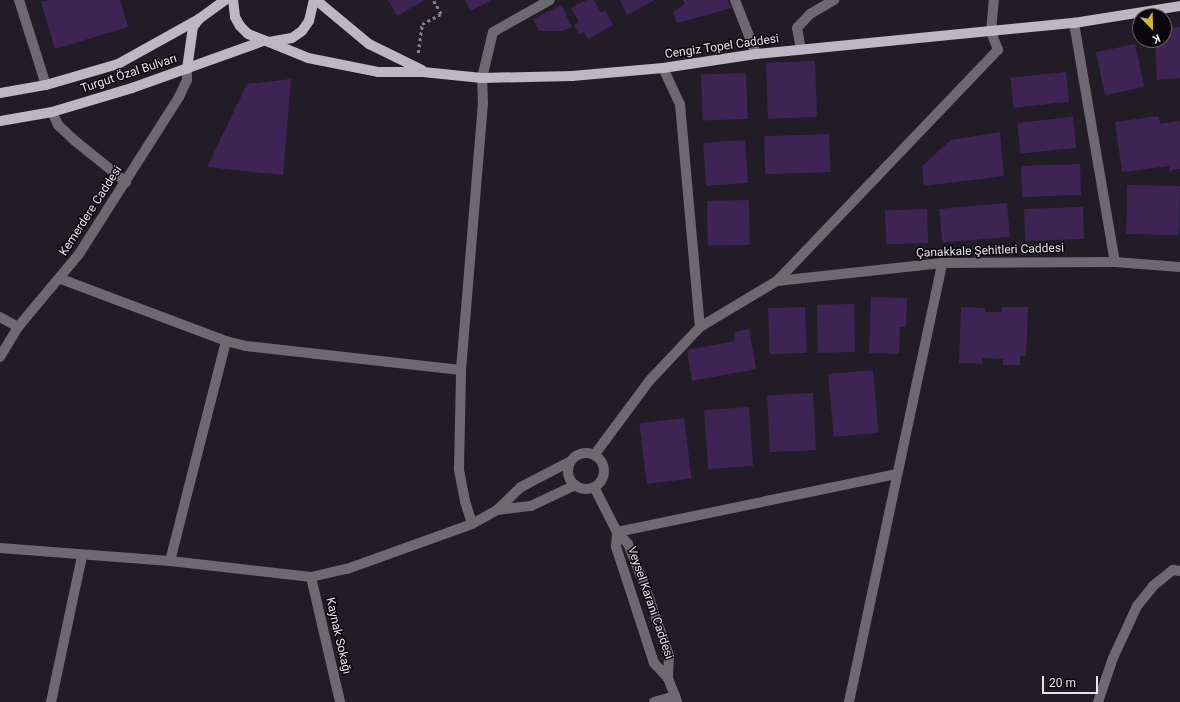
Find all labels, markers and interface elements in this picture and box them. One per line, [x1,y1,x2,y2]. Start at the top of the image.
north arrow [1132,8,1172,48]
text: K [1151,31,1162,46]
street label: Cengiz Topel Caddesi [664,32,780,62]
street label: Turgut Özal Bulvarı [79,52,179,96]
street label: Kemerdere Caddesi [57,163,125,259]
street label: Çanakkale Şehitleri Caddesi [916,241,1064,261]
street label: Veysel Karani Caddesi [624,545,676,661]
street label: Kaynak Sokağı [322,596,354,676]
scale bar [1044,668,1100,694]
text: 20 m [1049,676,1076,690]

